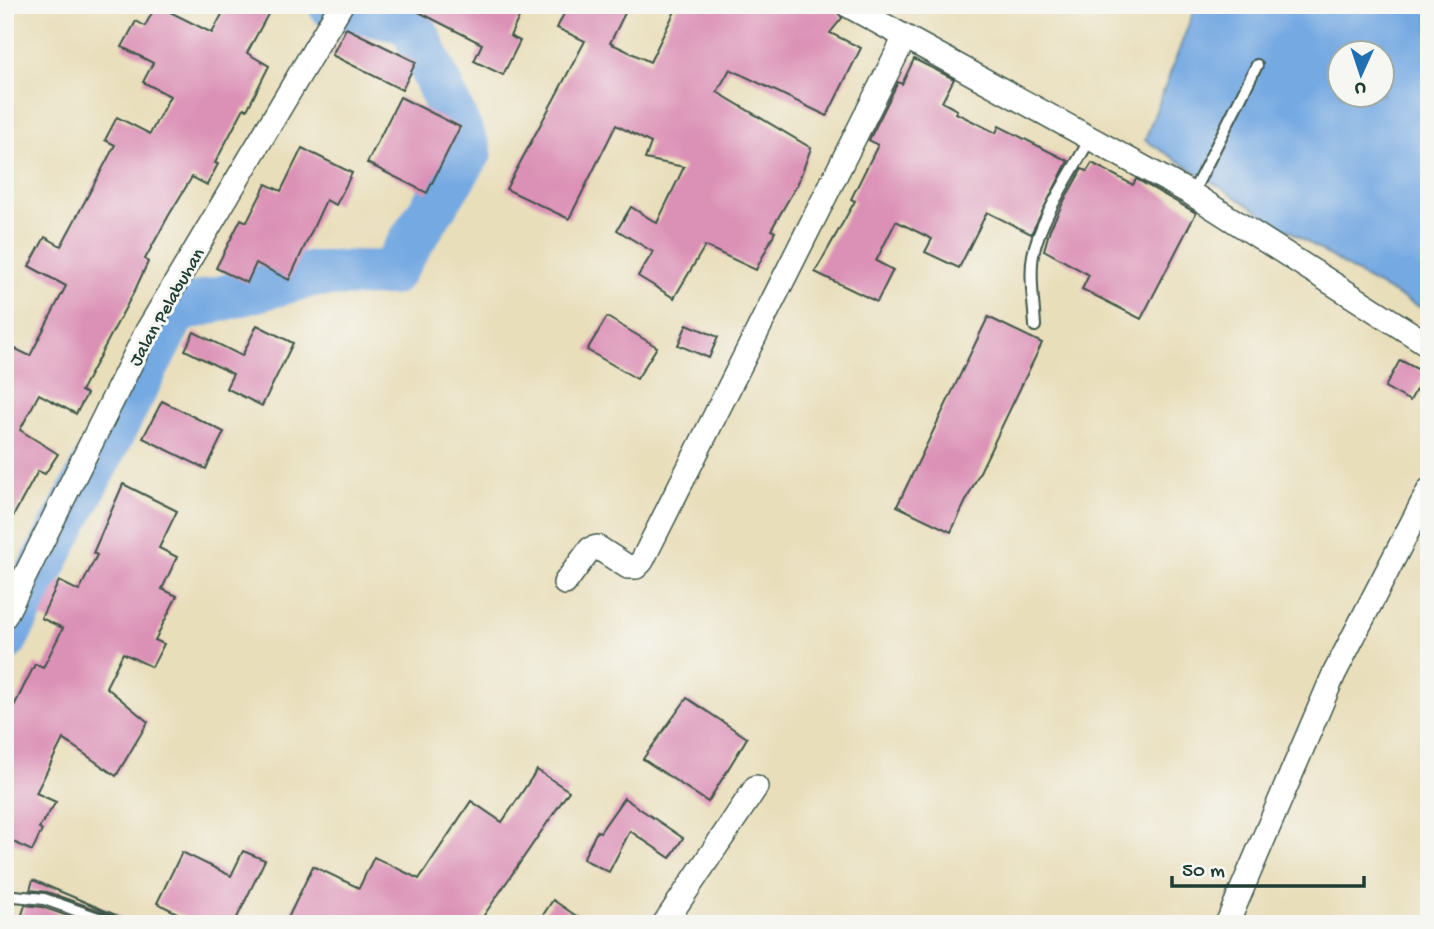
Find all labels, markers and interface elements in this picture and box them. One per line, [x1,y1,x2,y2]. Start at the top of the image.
north arrow [1326,38,1396,108]
text: U [1354,76,1366,99]
street label: Jalan Pelabuhan [125,245,211,371]
scale bar [1172,845,1364,889]
text: 50 m [1182,860,1225,885]

